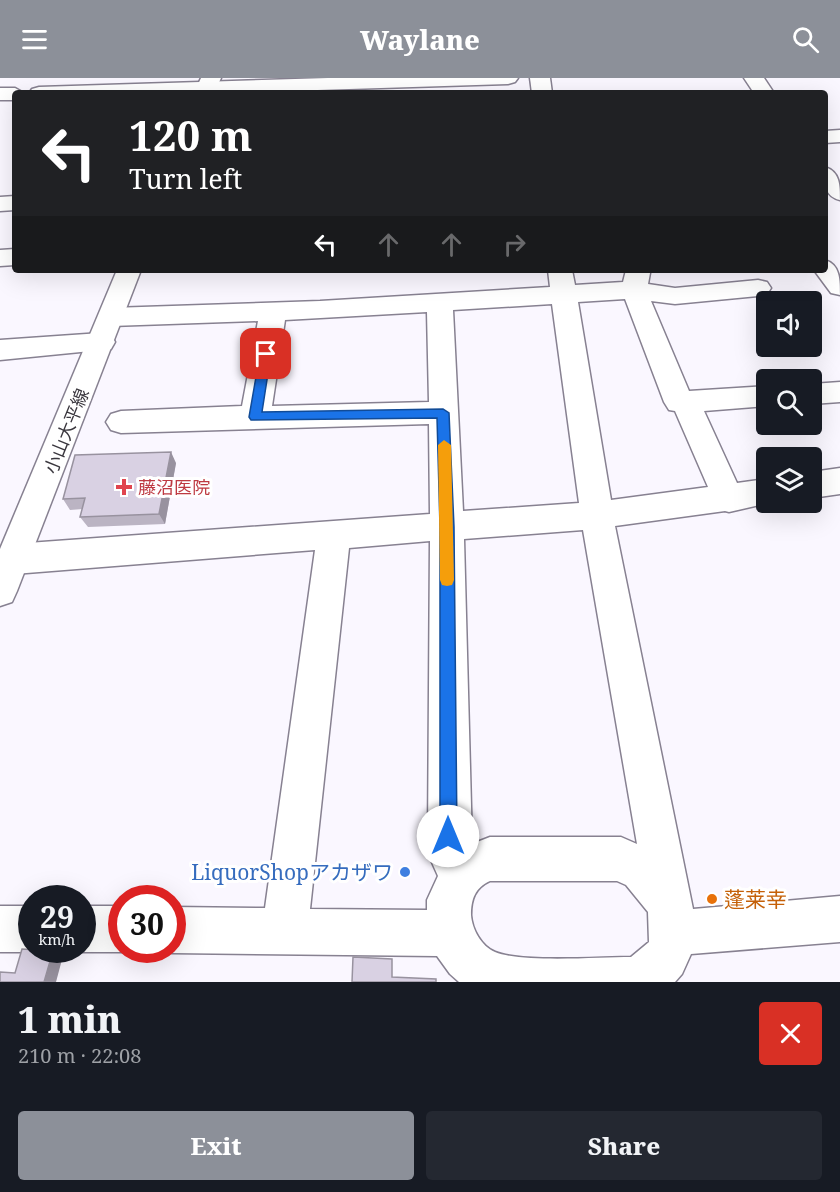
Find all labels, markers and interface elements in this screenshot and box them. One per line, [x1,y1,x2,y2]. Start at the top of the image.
text: Waylane [360,21,480,58]
icon: menu [18,23,51,56]
icon: search [789,23,822,56]
text: 120 m [129,106,253,163]
icon: left [30,114,108,192]
text: Turn left [129,160,242,197]
icon: left [309,228,342,261]
icon: ahead [372,228,405,261]
icon: ahead [435,228,468,261]
icon: right [498,228,531,261]
map controls [756,291,822,513]
button: sound [756,291,822,357]
pin [240,328,291,379]
icon: arrive [249,337,282,370]
button: search [756,369,822,435]
street label: 小山大平線 [38,385,94,477]
button: layers [756,447,822,513]
place label: 藤沼医院 [138,475,210,499]
marker: 藤沼医院 [115,478,133,496]
position arrow [416,804,480,868]
place label: LiquorShopアカザワ [191,858,393,886]
marker: LiquorShopアカザワ [398,865,412,879]
speed limit sign: 30 [108,885,186,963]
place label: 蓬莱幸 [724,885,787,913]
marker: 蓬莱幸 [705,892,719,906]
text: 29 [40,896,74,937]
text: km/h [39,929,75,949]
text: 1 min [18,995,121,1044]
button: close [759,1002,822,1065]
text: 210 m · 22:08 [18,1042,141,1069]
button: Exit [18,1111,414,1180]
button: Share [426,1111,822,1180]

